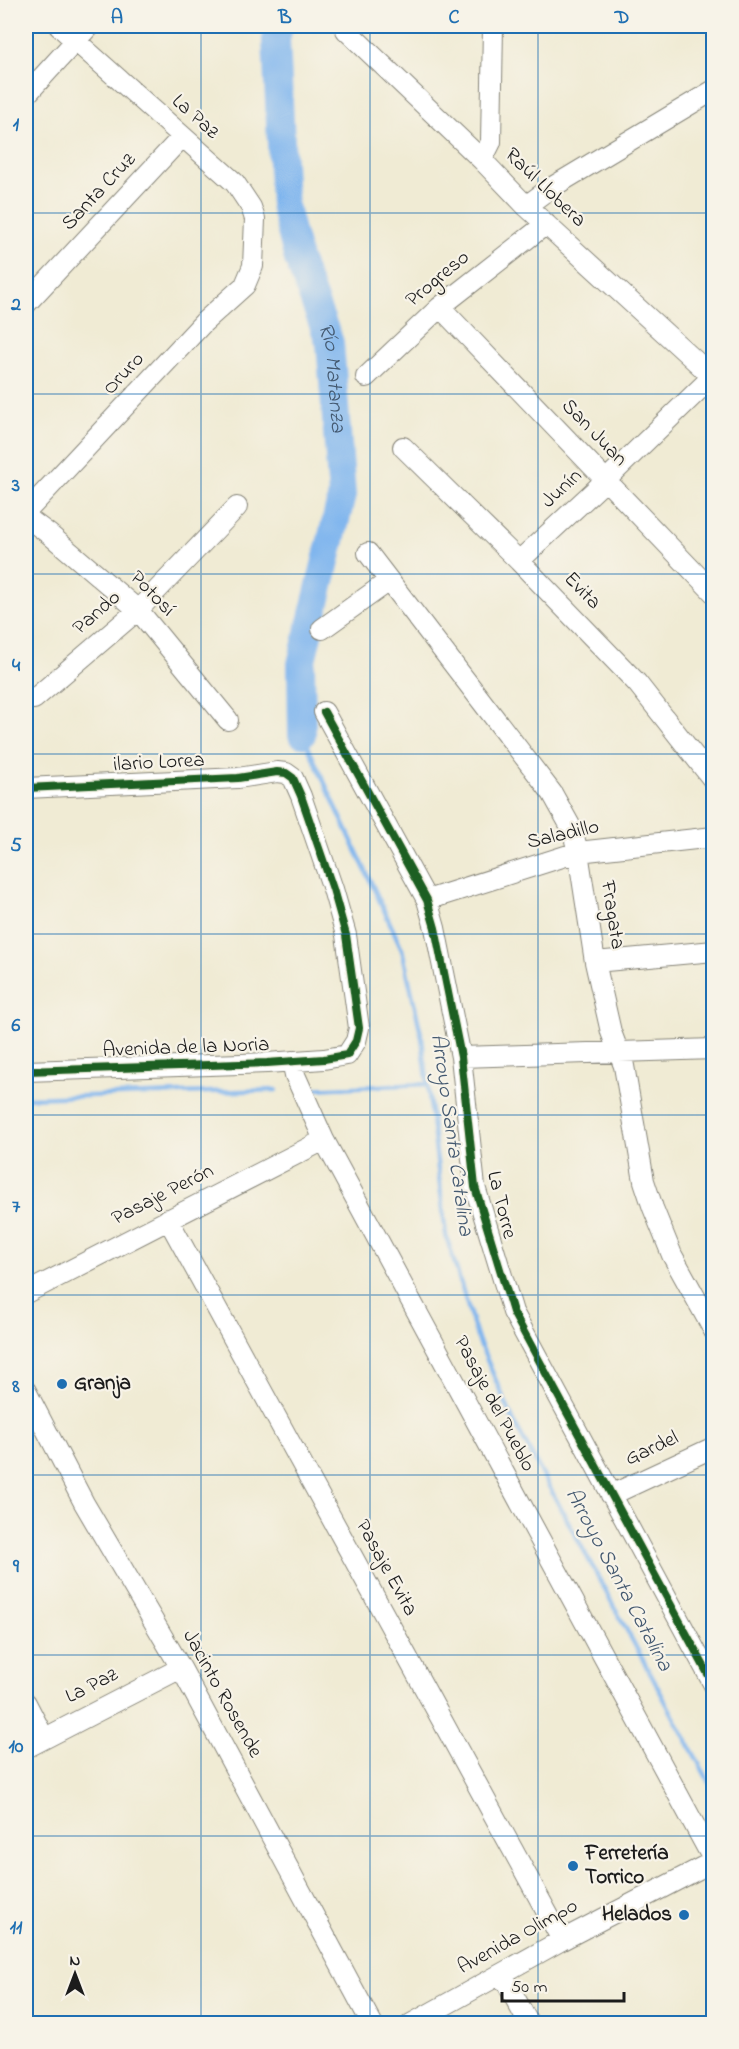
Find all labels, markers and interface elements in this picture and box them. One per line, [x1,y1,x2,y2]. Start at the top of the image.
text: A [111,4,123,33]
text: B [277,4,292,33]
text: C [449,4,460,33]
text: D [614,4,629,33]
street label: La Paz [164,87,226,147]
text: 1 [13,111,20,140]
street label: Raúl Llobera [497,141,593,235]
street label: Santa Cruz [55,146,143,238]
street label: Progreso [400,243,478,316]
text: 2 [10,291,21,320]
water label: Río Matanza [308,319,353,435]
street label: Oruro [96,346,152,402]
street label: San Juan [554,392,634,474]
street label: Junín [535,462,589,516]
text: 3 [11,472,20,501]
street label: Potosí [122,564,182,624]
street label: Evita [556,565,608,617]
street label: Pando [66,583,128,642]
text: 4 [12,652,21,681]
street label: ilario Lorea [113,746,205,780]
street label: Saladillo [524,812,602,858]
text: 5 [10,832,22,861]
street label: Fragata [590,878,632,952]
text: 6 [12,1012,21,1041]
street label: Avenida de la Noria [102,1030,270,1066]
water label: Arroyo Santa Catalina [421,1032,481,1239]
street label: Pasaje Perón [107,1156,219,1234]
street label: La Torre [478,1168,524,1243]
text: 7 [12,1193,21,1222]
street label: Pasaje del Pueblo [445,1331,543,1477]
place label: Granja [74,1369,131,1399]
text: 8 [11,1373,20,1402]
marker: Granja [55,1377,69,1391]
street label: Gardel [620,1424,684,1474]
water label: Arroyo Santa Catalina [556,1483,680,1678]
street label: Pasaje Evita [347,1514,425,1622]
text: 9 [12,1553,20,1582]
street label: Jacinto Rosende [174,1624,270,1764]
street label: La Paz [61,1660,124,1712]
text: 10 [9,1733,24,1762]
place label: Ferretería Torrico [584,1839,669,1893]
marker: Ferretería Torrico [566,1859,580,1873]
street label: Avenida Olimpo [452,1892,584,1982]
place label: Helados [602,1900,672,1930]
marker: Helados [677,1908,691,1922]
text: 11 [10,1914,23,1943]
north arrow [45,1944,105,2004]
text: N [70,1949,81,1973]
scale bar [502,1965,624,2003]
text: 50 m [511,1975,548,2001]

